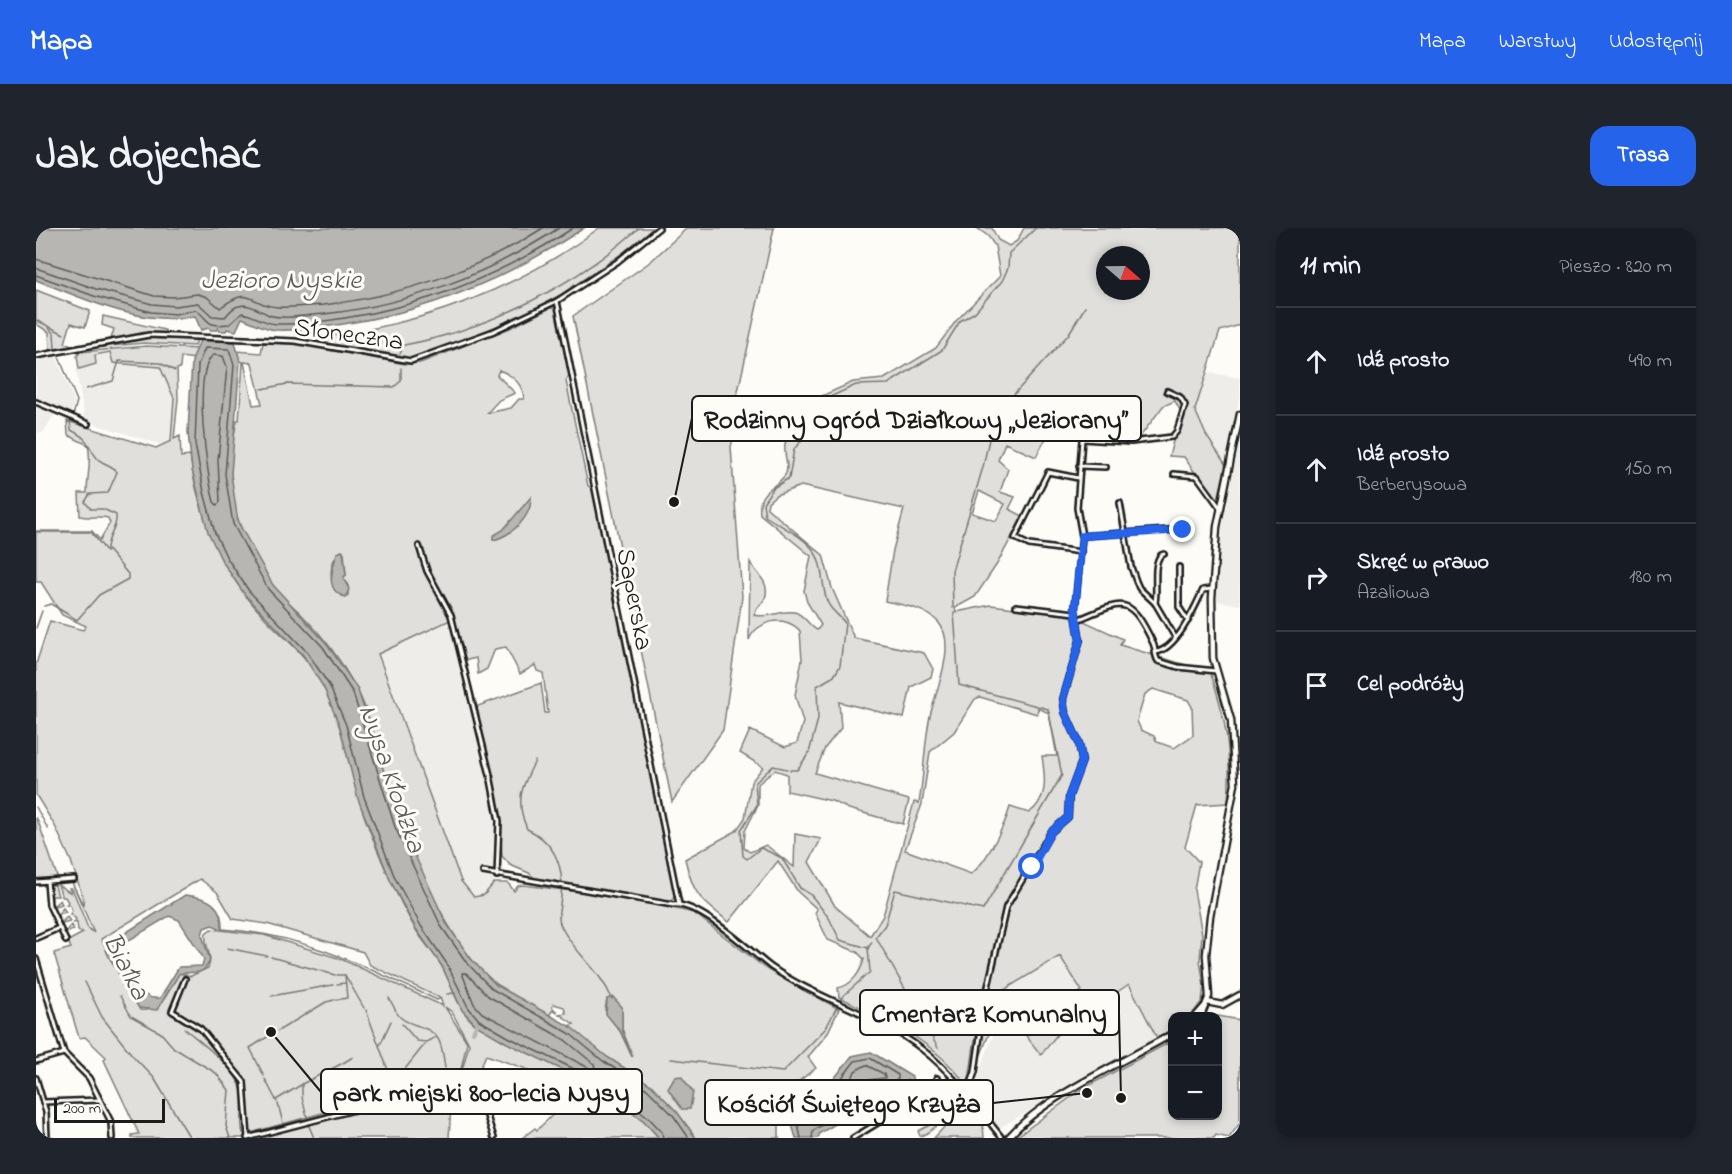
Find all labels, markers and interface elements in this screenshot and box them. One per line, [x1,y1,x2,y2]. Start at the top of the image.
text: Mapa [30,22,92,63]
text: Mapa [1419,27,1466,57]
text: Warstwy [1499,27,1576,57]
text: Udostępnij [1609,27,1702,57]
text: Jak dojechać [36,126,260,187]
button: Trasa [1590,126,1696,186]
north arrow [1096,246,1150,300]
text: 11 min [1300,248,1361,286]
text: Pieszo · 820 m [1559,253,1672,282]
water label: Jezioro Nyskie [201,262,363,301]
street label: Słoneczna [292,310,406,362]
icon: ahead [1300,345,1333,378]
text: Idź prosto [1357,345,1450,377]
text: 490 m [1629,347,1672,376]
callout: Rodzinny Ogród Działkowy „Jeziorany” [692,396,1141,441]
text: Rodzinny Ogród Działkowy „Jeziorany” [704,402,1129,442]
text: Idź prosto [1357,439,1450,471]
icon: ahead [1300,453,1333,486]
text: 150 m [1625,455,1672,484]
text: Berberysowa [1357,471,1467,500]
route end [1169,516,1195,542]
street label: Saperska [605,545,662,654]
text: Skręć w prawo [1357,547,1489,579]
icon: right [1300,561,1333,594]
text: 180 m [1629,563,1672,592]
text: Azaliowa [1357,579,1430,608]
icon: arrive [1300,669,1333,702]
text: Cel podróży [1357,669,1464,701]
water label: Nysa Kłodzka [347,699,434,859]
route start [1018,853,1044,879]
water label: Białka [91,927,158,1008]
callout: Cmentarz Komunalny [860,990,1119,1035]
text: Cmentarz Komunalny [871,996,1107,1035]
map controls [1168,1012,1222,1120]
button: + [1168,1012,1222,1066]
button: − [1168,1066,1222,1120]
callout: park miejski 800-lecia Nysy [321,1069,642,1114]
text: park miejski 800-lecia Nysy [332,1075,630,1114]
callout: Kościół Świętego Krzyża [705,1080,993,1125]
text: Kościół Świętego Krzyża [717,1086,981,1126]
scale bar [54,1096,165,1124]
text: 200 m [63,1097,101,1121]

